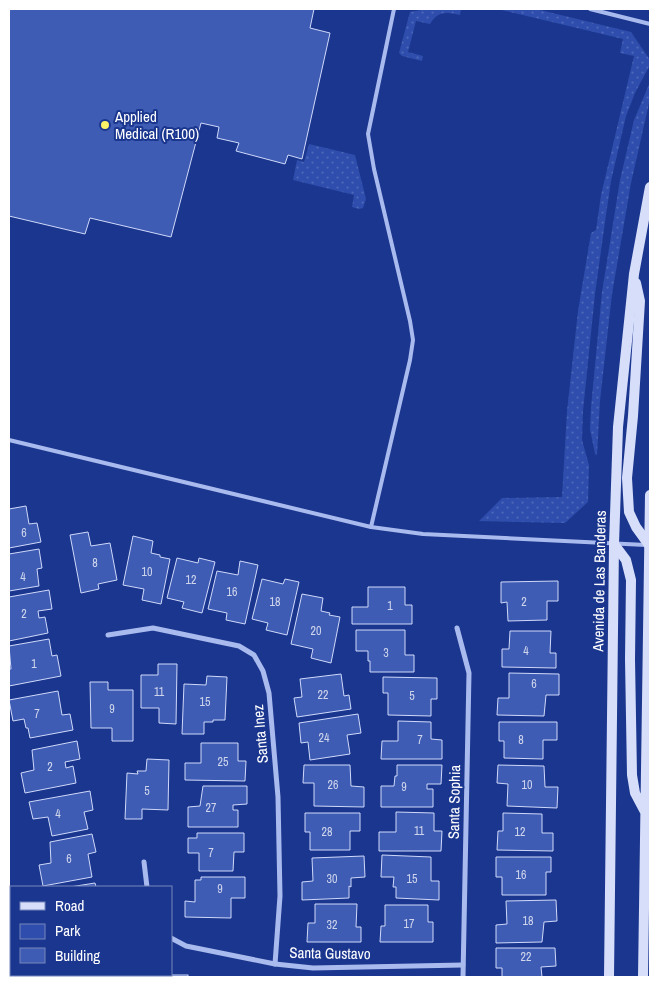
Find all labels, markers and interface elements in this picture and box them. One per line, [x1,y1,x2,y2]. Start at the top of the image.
place label: Applied Medical (R100) [114,106,199,144]
marker: Applied Medical (R100) [99,119,111,131]
street label: Avenida de Las Banderas [587,510,611,653]
house number: 6 [21,525,27,541]
house number: 8 [92,555,98,571]
house number: 10 [142,564,152,580]
house number: 4 [20,569,26,585]
house number: 12 [186,572,196,588]
house number: 16 [227,584,237,600]
house number: 18 [270,594,280,610]
house number: 2 [521,594,527,610]
house number: 1 [387,598,393,614]
house number: 2 [21,606,27,622]
house number: 20 [311,623,321,639]
house number: 4 [523,643,529,659]
house number: 3 [383,645,389,661]
house number: 1 [31,656,37,672]
house number: 6 [531,676,537,692]
house number: 11 [154,684,165,700]
house number: 22 [318,687,328,703]
house number: 5 [409,688,415,704]
house number: 15 [200,694,211,710]
house number: 9 [109,701,115,717]
street label: Santa Inez [247,704,273,764]
house number: 7 [34,706,40,722]
house number: 24 [319,730,330,746]
house number: 7 [417,732,423,748]
house number: 8 [518,732,524,748]
house number: 25 [218,754,229,770]
house number: 2 [47,759,53,775]
street label: Santa Sophia [443,764,465,839]
house number: 26 [328,777,338,793]
house number: 10 [522,777,532,793]
house number: 9 [401,779,407,795]
house number: 5 [144,783,150,799]
house number: 27 [206,800,217,816]
house number: 4 [55,806,61,822]
house number: 11 [414,823,425,839]
house number: 28 [322,824,332,840]
house number: 12 [515,824,525,840]
house number: 7 [208,845,214,861]
house number: 6 [66,851,72,867]
house number: 16 [516,867,526,883]
house number: 30 [327,871,337,887]
house number: 15 [407,871,418,887]
house number: 9 [217,881,223,897]
legend [10,886,172,976]
text: Road [55,895,84,916]
house number: 18 [523,913,533,929]
house number: 17 [404,916,415,932]
house number: 32 [327,917,337,933]
text: Park [55,920,81,941]
street label: Santa Gustavo [289,942,371,964]
text: Building [55,945,100,966]
house number: 22 [521,949,531,965]

